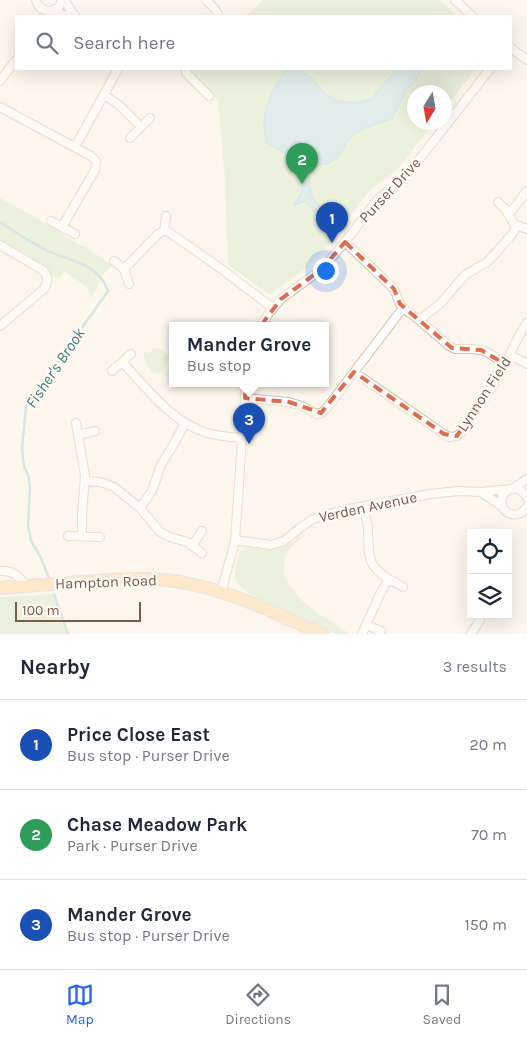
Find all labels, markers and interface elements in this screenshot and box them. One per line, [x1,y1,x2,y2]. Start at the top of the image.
search box [15,15,512,70]
icon: search [33,29,61,57]
text: Search here [73,32,175,54]
north arrow [407,85,452,130]
pin: 2 [286,143,318,184]
street label: Purser Drive [355,154,425,226]
pin: 1 [316,202,348,243]
your location [313,258,339,284]
popup [169,322,329,387]
water label: Fisher's Brook [21,324,89,412]
text: Mander Grove [187,334,311,356]
street label: Lynnon Field [453,353,515,435]
text: Bus stop [187,356,251,375]
pin: 3 [233,403,265,444]
street label: Verden Avenue [317,488,419,526]
map controls [467,529,512,619]
button: locate [467,529,512,574]
street label: Hampton Road [55,571,157,593]
button: layers [467,574,512,619]
scale bar [15,599,141,622]
text: 100 m [22,602,60,619]
text: Nearby [20,655,90,679]
text: 3 results [443,657,507,676]
text: Price Close East [67,724,210,746]
text: 1 [33,735,39,754]
text: 20 m [469,735,507,754]
text: Bus stop · Purser Drive [67,746,230,765]
text: Chase Meadow Park [67,814,247,836]
text: 2 [31,825,41,844]
text: 70 m [471,825,507,844]
text: Park · Purser Drive [67,836,198,855]
text: Mander Grove [67,904,192,926]
text: 3 [31,915,41,934]
text: 150 m [464,915,507,934]
text: Bus stop · Purser Drive [67,926,230,945]
tab: Map [66,981,94,1028]
tab: Directions [225,981,291,1028]
tab: Saved [423,981,461,1028]

